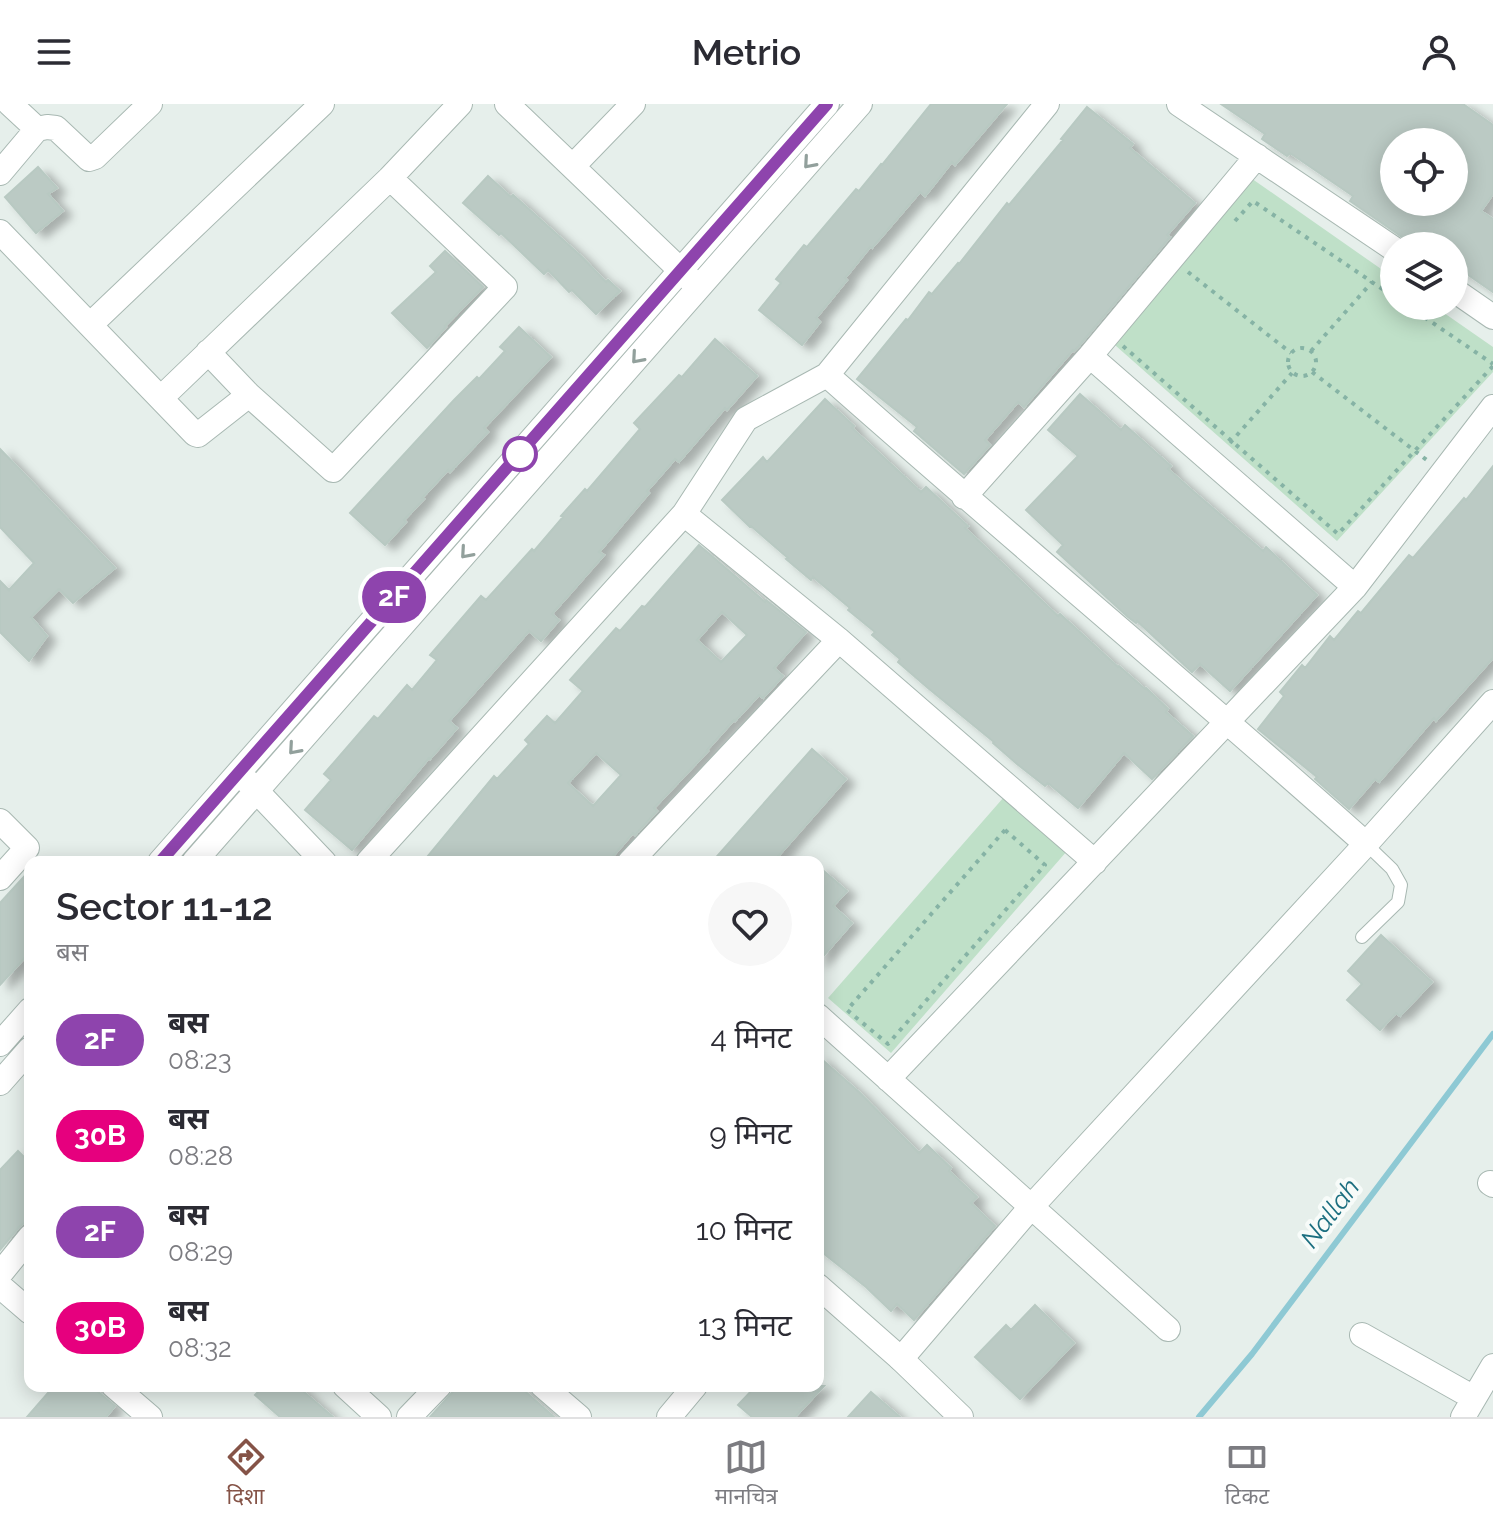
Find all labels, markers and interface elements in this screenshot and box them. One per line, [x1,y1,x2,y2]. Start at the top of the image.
icon: menu [32,30,76,74]
icon: person [1417,30,1461,74]
text: Metrio [692,31,801,73]
map controls [1380,128,1468,320]
button: locate [1380,128,1468,216]
one-way arrow [804,153,819,168]
button: layers [1380,232,1468,320]
one-way arrow [633,348,647,363]
unlabelled marker [503,437,537,471]
one-way arrow [461,544,475,559]
line badge: 2F [358,571,430,623]
text: 2F [378,580,410,613]
one-way arrow [289,739,304,754]
button: heart [708,882,792,966]
text: Sector 11-12 [56,884,273,929]
text: बस [56,937,88,967]
text: बस [168,1005,209,1040]
text: 4 मिनट [710,1020,792,1055]
text: 2F [84,1023,116,1056]
text: 08:23 [168,1045,232,1075]
text: बस [168,1101,209,1136]
text: 9 मिनट [709,1116,792,1151]
text: 30B [74,1119,126,1152]
text: 08:28 [168,1141,233,1171]
water label: Nallah [1294,1173,1366,1253]
text: बस [168,1197,209,1232]
text: 10 मिनट [696,1212,792,1247]
text: 2F [84,1215,116,1248]
text: 08:29 [168,1237,233,1267]
text: बस [168,1293,209,1328]
text: 13 मिनट [698,1308,792,1343]
text: 30B [74,1311,126,1344]
text: 08:32 [168,1333,232,1363]
tab: दिशा [224,1435,268,1513]
tab: मानचित्र [715,1435,778,1513]
tab: टिकट [1225,1435,1269,1513]

